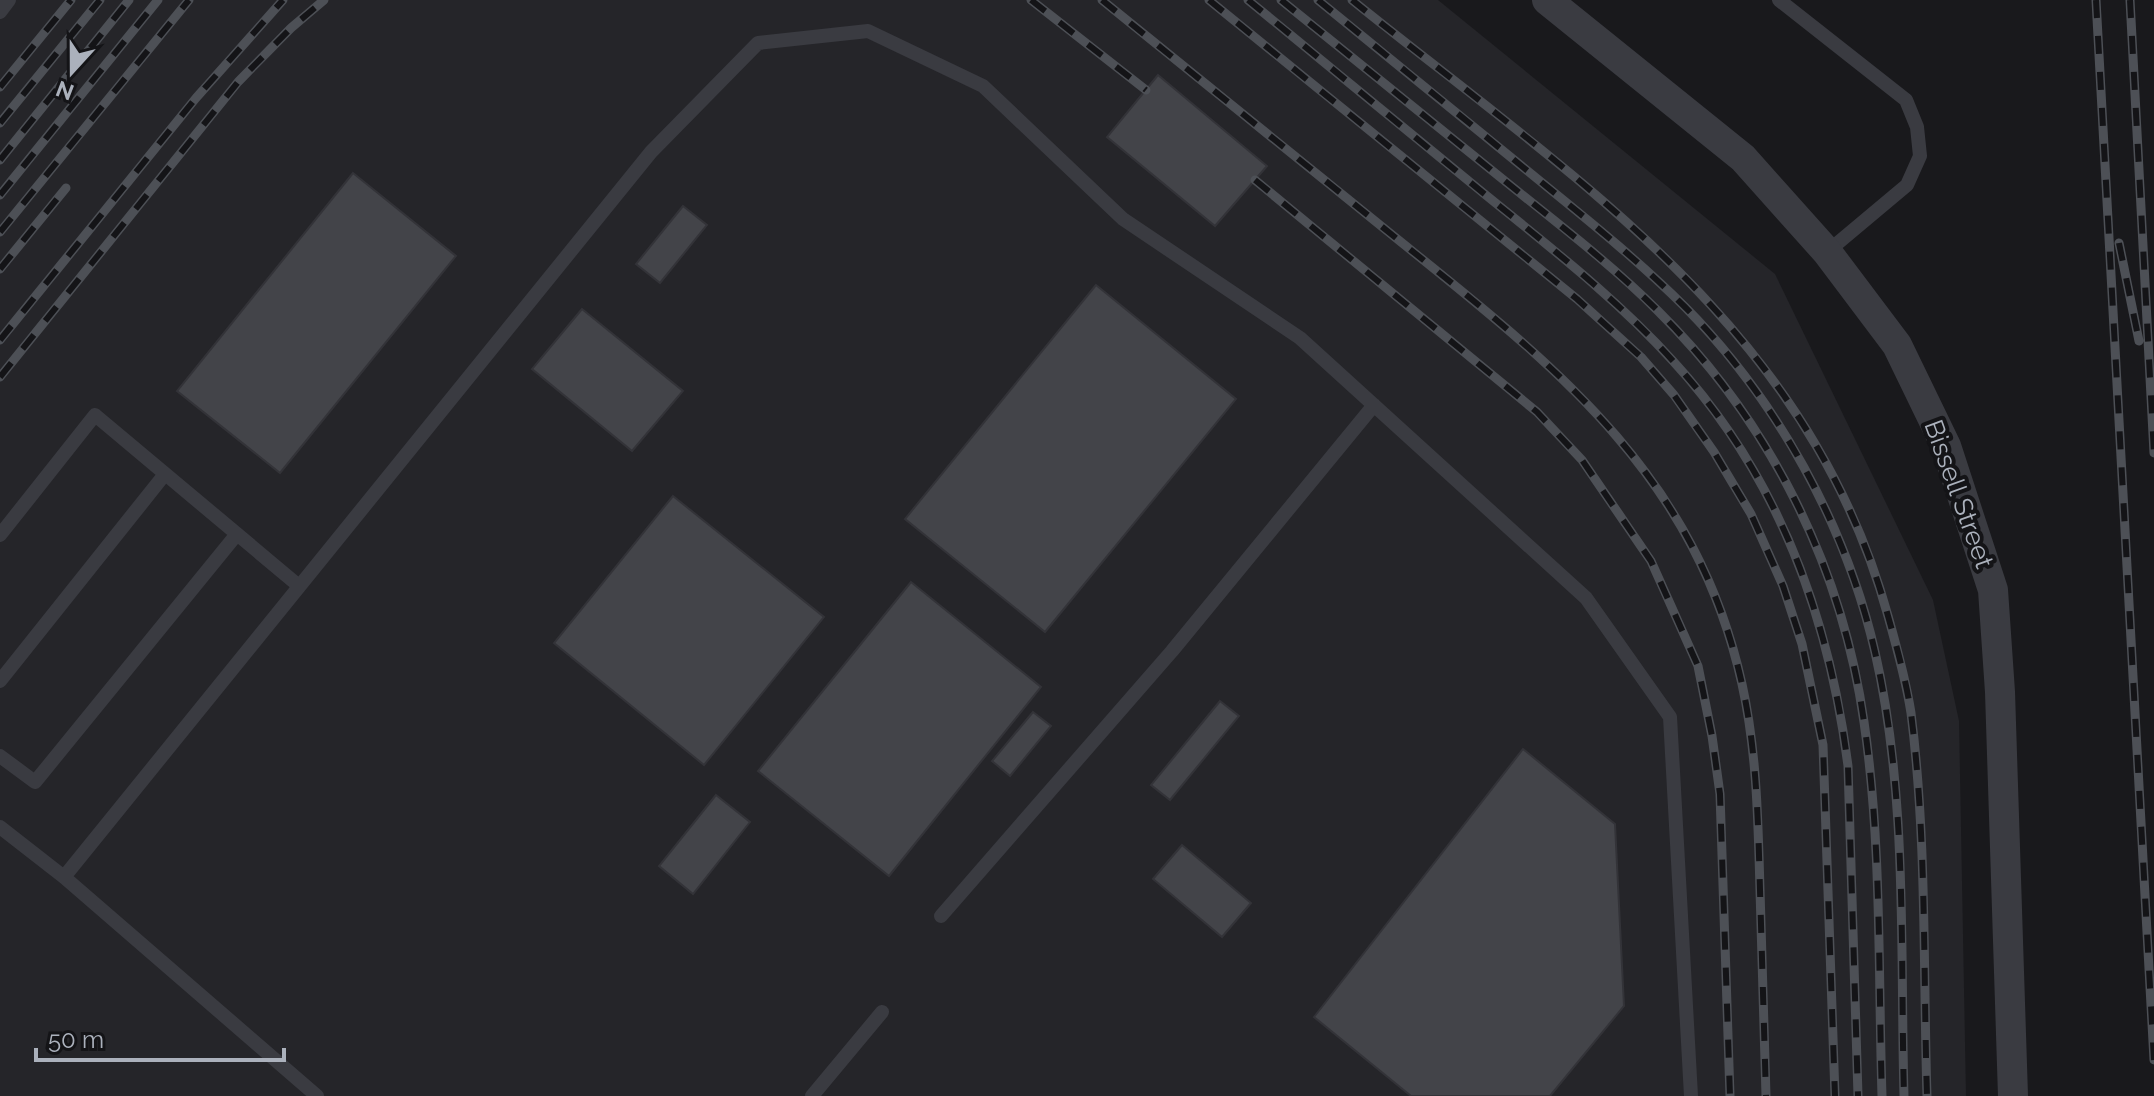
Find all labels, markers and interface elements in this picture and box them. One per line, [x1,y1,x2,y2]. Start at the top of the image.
north arrow [32,32,112,112]
text: N [52,76,77,106]
street label: Bissell Street [1918,416,2000,572]
scale bar [36,1012,284,1062]
text: 50 m [48,1025,104,1054]

